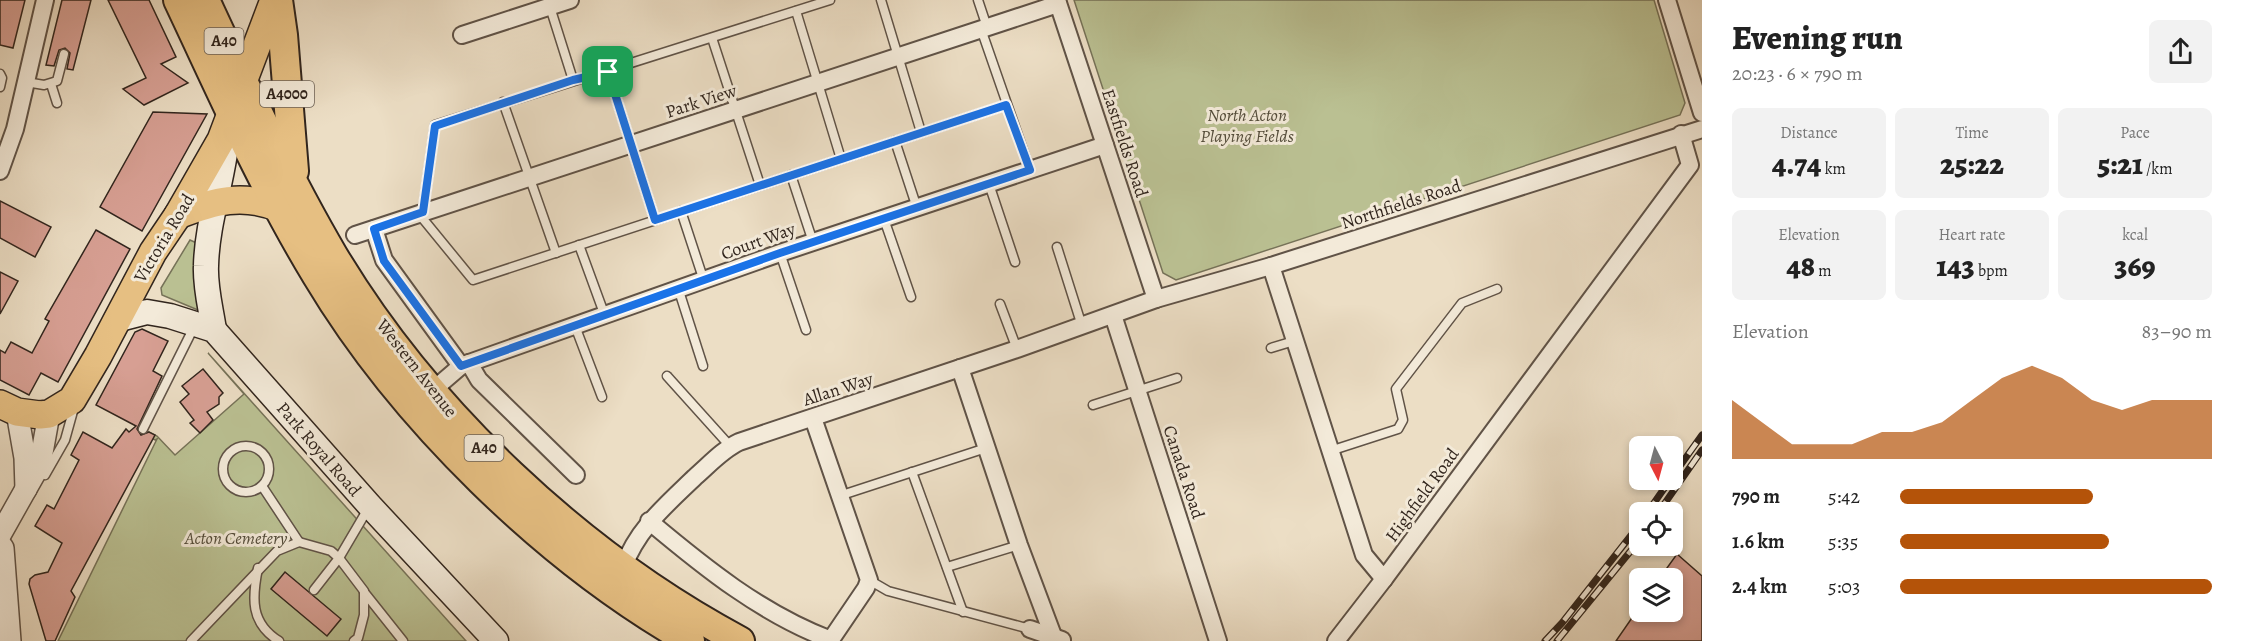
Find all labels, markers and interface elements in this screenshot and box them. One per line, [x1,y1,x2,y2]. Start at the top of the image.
text: Evening run [1732,15,1903,60]
button: share [2149,20,2212,83]
road number: A40 [204,28,244,54]
pin [582,46,633,97]
icon: arrive [591,55,624,88]
text: 20:23 · 6 × 790 m [1732,60,1863,87]
street label: Park View [662,78,740,124]
road number: A4000 [260,81,314,107]
street label: Eastfields Road [1096,86,1154,201]
park label: North Acton Playing Fields [1200,103,1294,148]
text: Distance [1780,122,1838,144]
text: Time [1955,122,1989,144]
text: Pace [2120,122,2150,144]
text: 4.74 [1772,144,1821,184]
text: 25:22 [1940,144,2004,184]
text: 5:21 [2097,144,2143,184]
text: km [1821,158,1846,180]
text: /km [2143,158,2173,180]
street label: Northfields Road [1338,173,1464,235]
street label: Victoria Road [128,189,200,288]
street label: Court Way [718,216,799,266]
text: Elevation [1778,224,1840,246]
text: Heart rate [1939,224,2005,246]
text: kcal [2122,224,2148,246]
text: 48 [1786,246,1815,286]
text: 143 [1936,246,1975,286]
text: 369 [2114,246,2156,286]
text: m [1815,260,1832,282]
text: bpm [1975,260,2008,282]
street label: Western Avenue [370,313,463,422]
text: Elevation [1732,318,1809,345]
text: 83–90 m [2141,318,2212,345]
street label: Allan Way [799,366,877,412]
street label: Park Royal Road [271,397,367,502]
street label: Canada Road [1158,422,1211,522]
road number: A40 [464,435,504,461]
north arrow [1629,436,1683,490]
map controls [1629,436,1683,622]
street label: Highfield Road [1380,443,1464,547]
text: 790 m [1732,483,1780,510]
text: 5:42 [1828,483,1860,510]
button: locate [1629,502,1683,556]
park label: Acton Cemetery [184,526,287,550]
text: 1.6 km [1732,528,1785,555]
text: 5:35 [1828,528,1858,555]
button: layers [1629,568,1683,622]
text: 2.4 km [1732,573,1787,600]
text: 5:03 [1828,573,1860,600]

